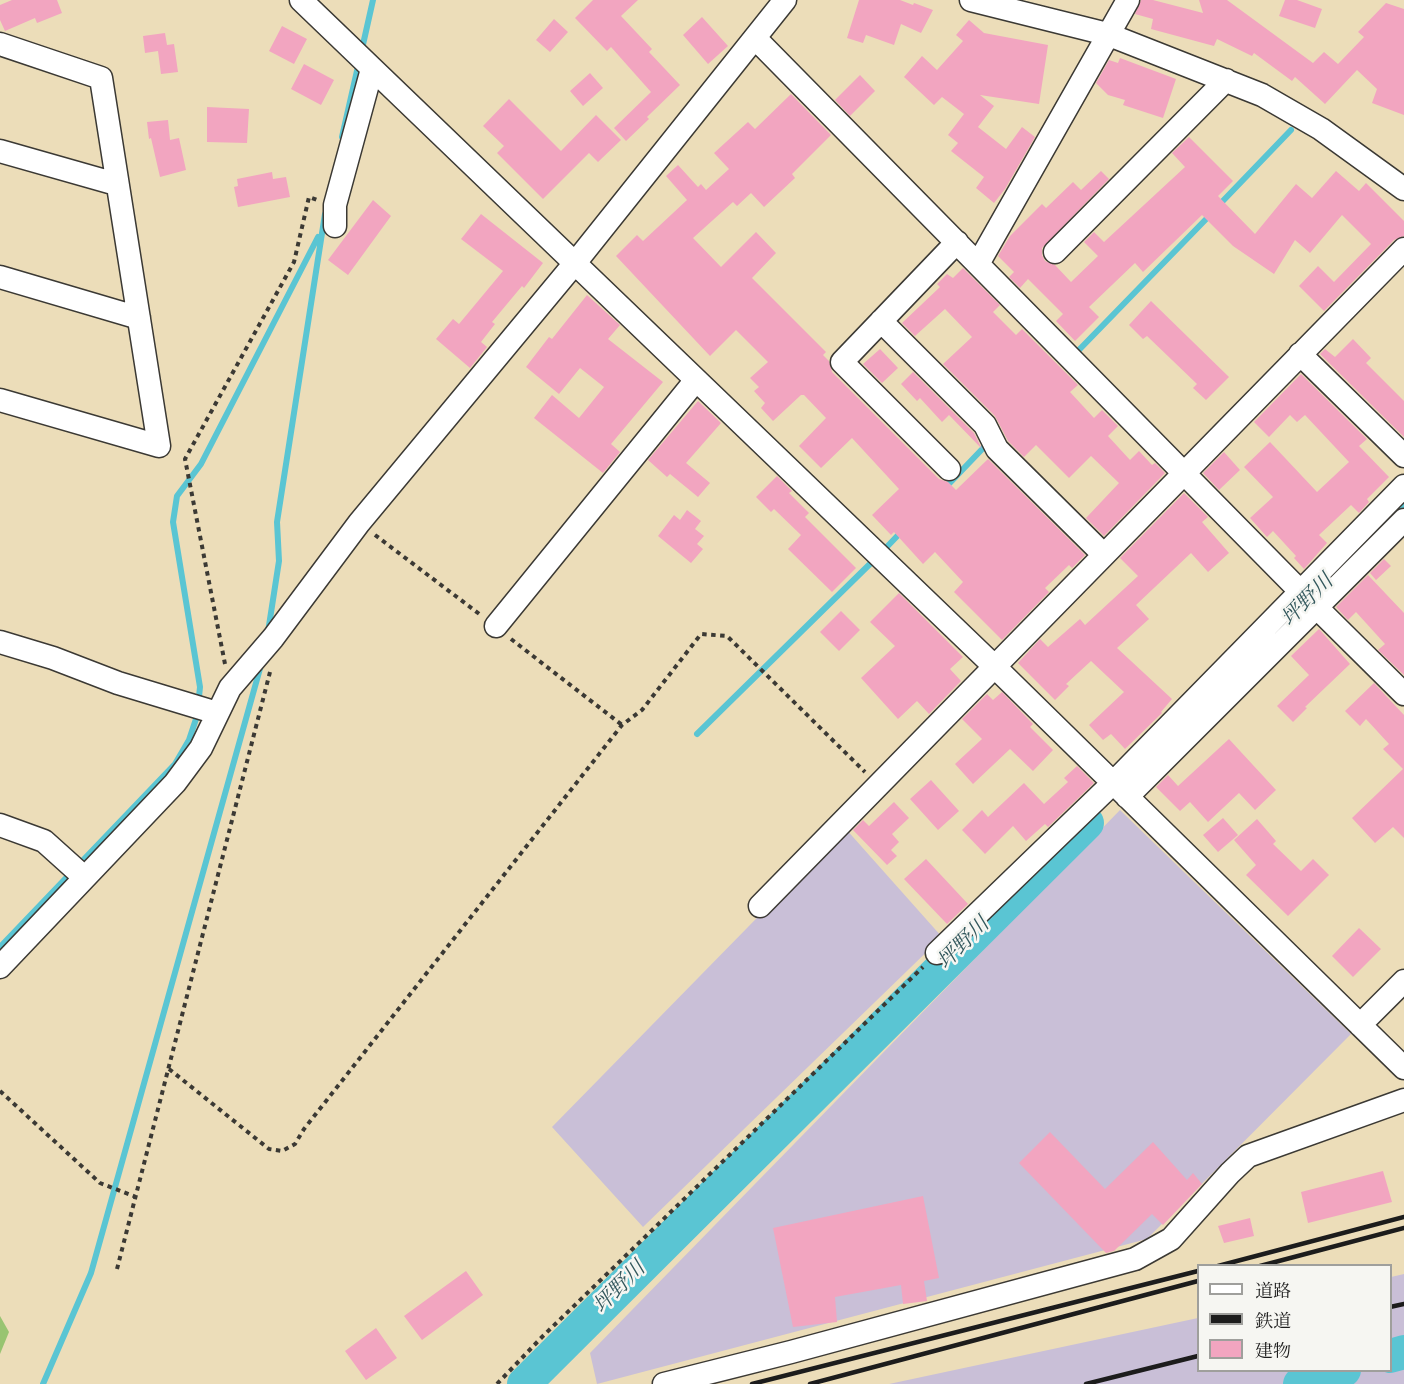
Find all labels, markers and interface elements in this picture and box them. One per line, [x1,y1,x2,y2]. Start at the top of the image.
water label: 坪野川 [1277,570,1339,632]
water label: 坪野川 [933,913,995,975]
water label: 坪野川 [589,1257,651,1319]
legend [1197,1264,1392,1372]
text: 道路 [1255,1280,1291,1303]
text: 鉄道 [1255,1310,1291,1333]
text: 建物 [1255,1340,1291,1363]

